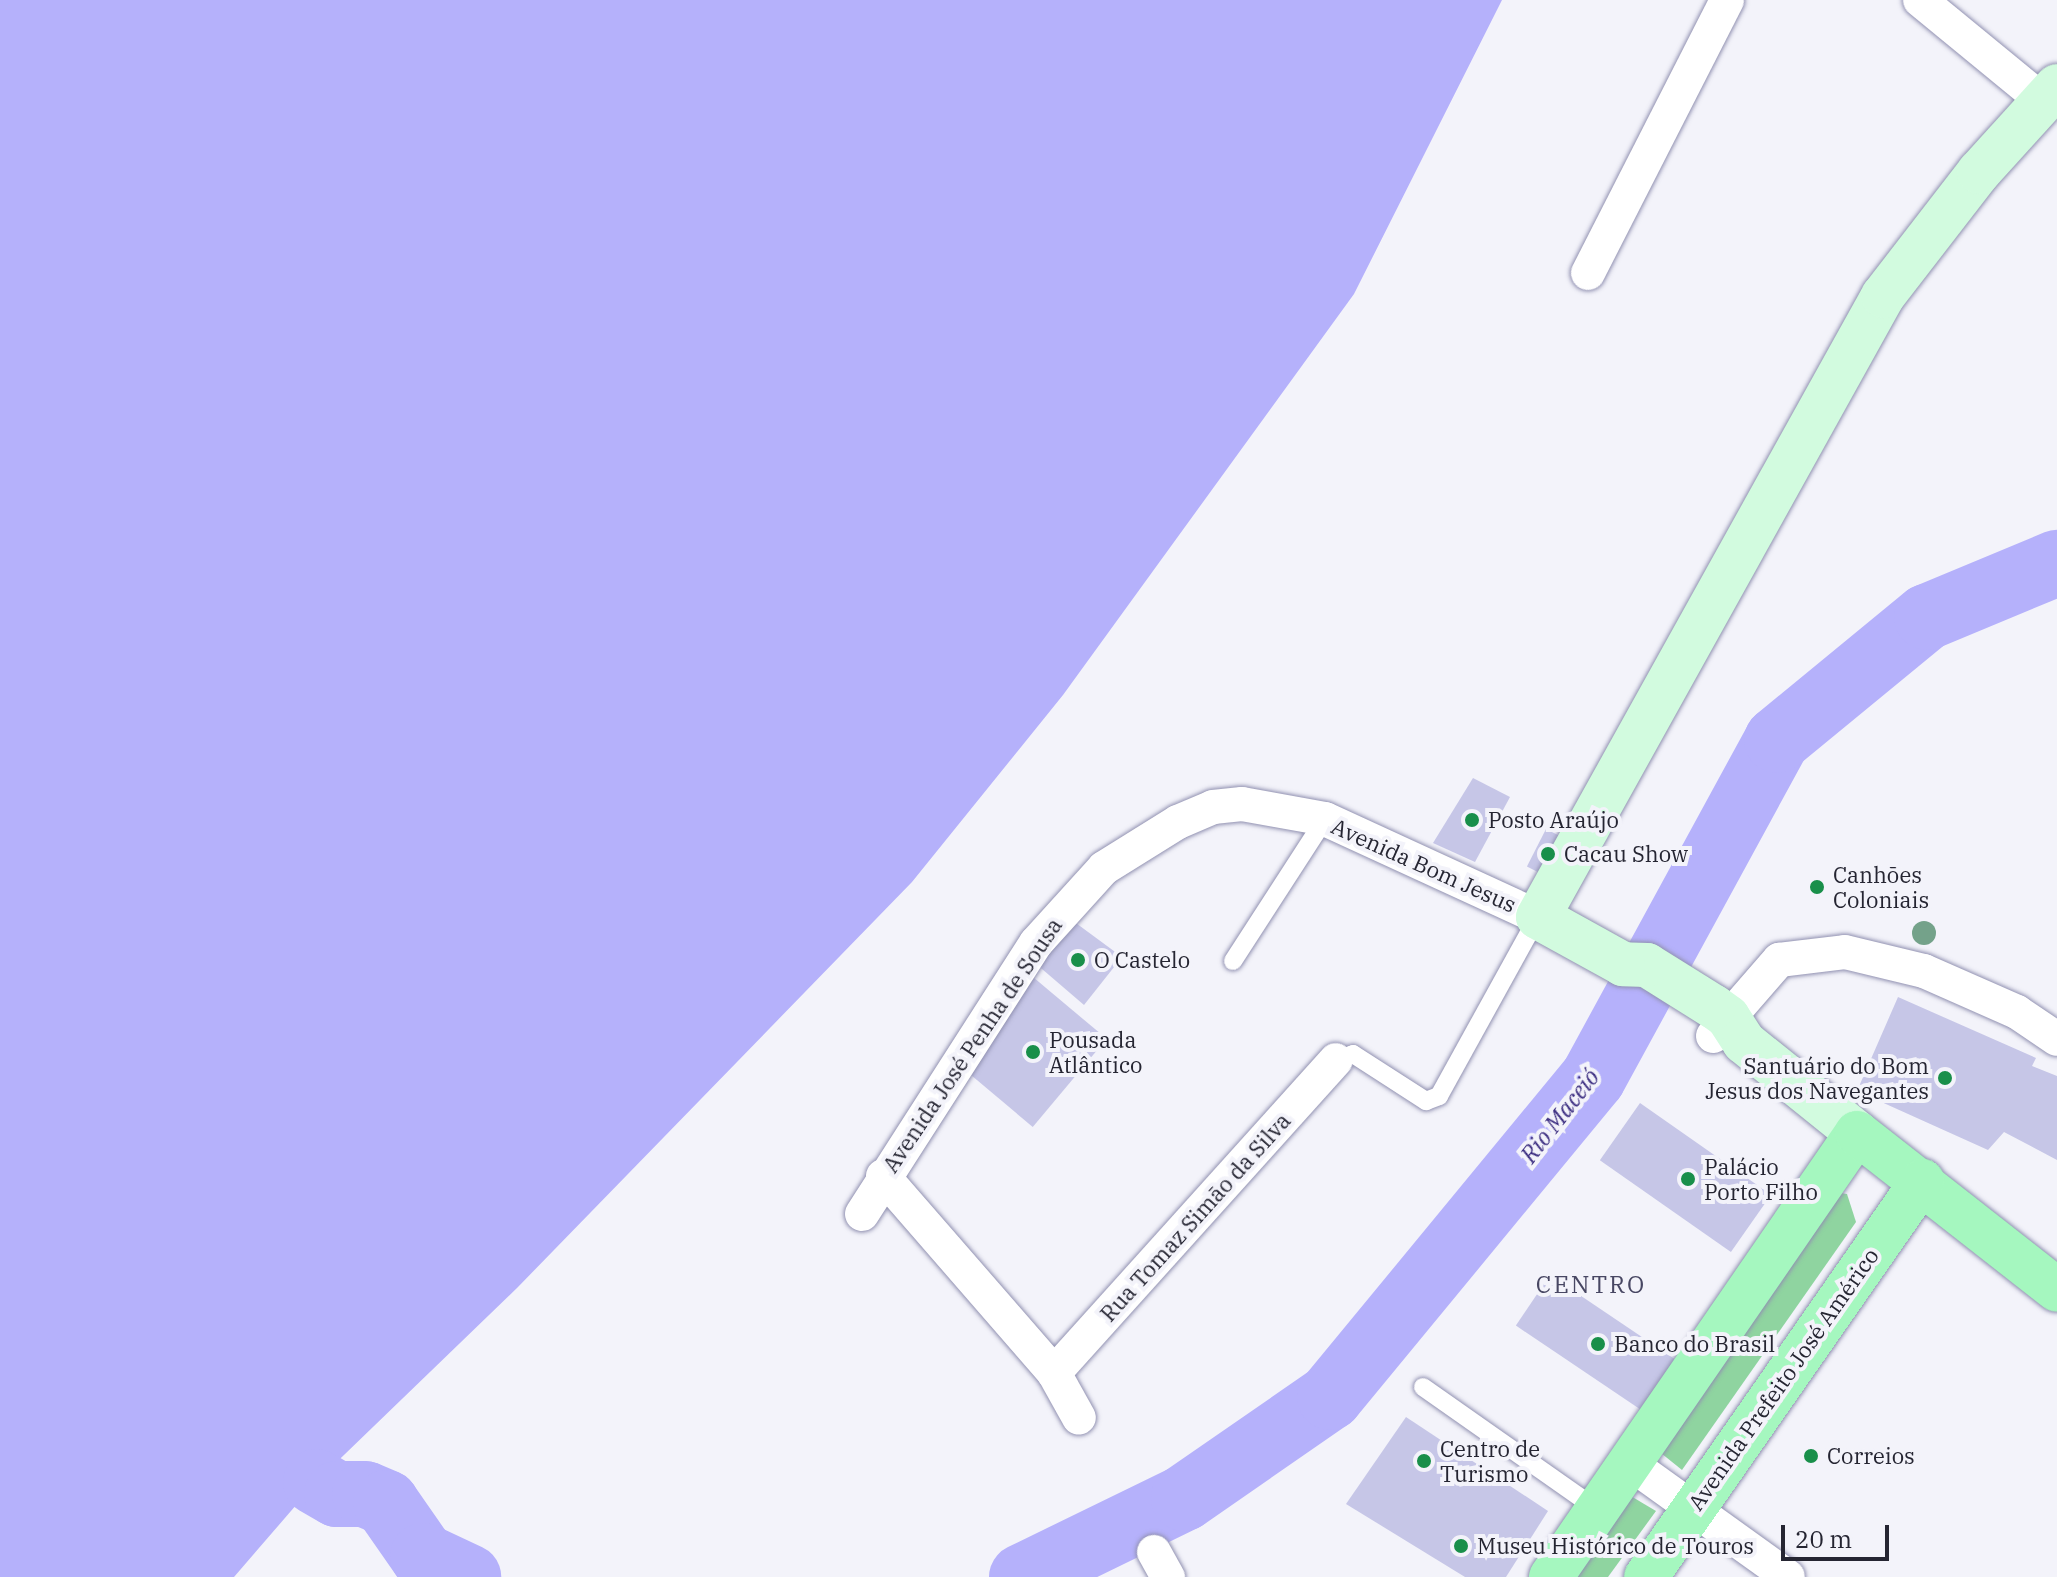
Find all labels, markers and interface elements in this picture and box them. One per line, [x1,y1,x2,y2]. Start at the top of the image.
place label: Posto Araújo [1488,807,1619,833]
marker: Posto Araújo [1463,811,1481,829]
street label: Avenida Bom Jesus [1328,812,1520,918]
place label: Cacau Show [1564,841,1688,867]
marker: Cacau Show [1539,845,1557,863]
place label: Canhões Coloniais [1833,861,1929,912]
marker: Canhões Coloniais [1808,878,1826,896]
street label: Avenida José Penha de Sousa [877,913,1067,1177]
place label: O Castelo [1094,947,1190,973]
marker: O Castelo [1069,951,1087,969]
place label: Pousada Atlântico [1049,1026,1142,1078]
marker: Pousada Atlântico [1024,1043,1042,1061]
place label: Santuário do Bom Jesus dos Navegantes [1705,1052,1929,1104]
water label: Rio Maceió [1514,1063,1606,1169]
marker: Santuário do Bom Jesus dos Navegantes [1936,1069,1954,1087]
street label: Rua Tomaz Simão da Silva [1094,1107,1296,1327]
place label: Palácio Porto Filho [1704,1153,1818,1204]
marker: Palácio Porto Filho [1679,1170,1697,1188]
street label: Avenida Prefeito José Américo [1682,1243,1884,1515]
district label: CENTRO [1536,1271,1646,1299]
place label: Banco do Brasil [1614,1331,1775,1357]
marker: Banco do Brasil [1589,1335,1607,1353]
place label: Centro de Turismo [1440,1435,1540,1486]
place label: Correios [1827,1443,1915,1469]
marker: Correios [1802,1447,1820,1465]
marker: Centro de Turismo [1415,1452,1433,1470]
scale bar [1785,1509,1893,1559]
text: 20 m [1795,1523,1852,1555]
place label: Museu Histórico de Touros [1477,1533,1754,1559]
marker: Museu Histórico de Touros [1452,1537,1470,1555]

